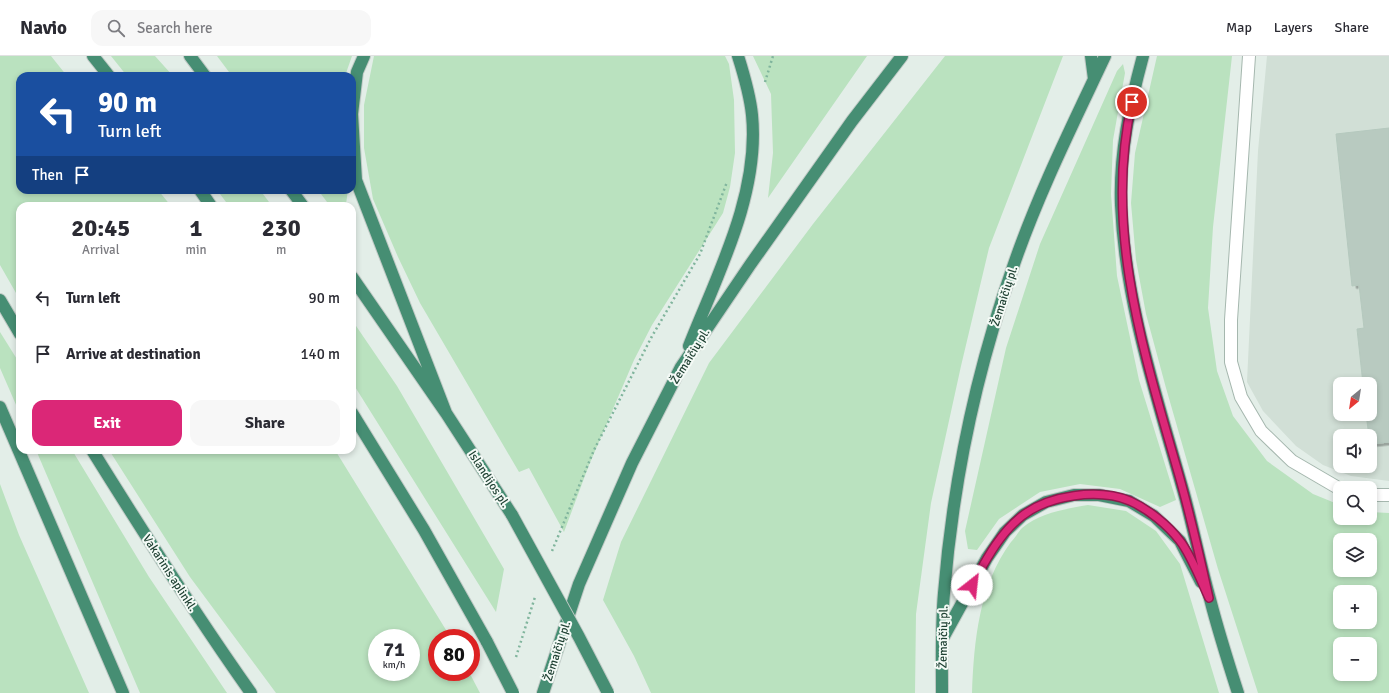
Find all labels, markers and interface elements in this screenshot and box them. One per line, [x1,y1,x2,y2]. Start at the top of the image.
search box [91,10,371,46]
text: Navio [20,16,67,40]
icon: search [105,17,127,39]
text: Search here [137,19,213,37]
text: Map [1226,19,1252,36]
text: Layers [1274,19,1313,36]
text: Share [1335,19,1369,36]
pin [1115,85,1149,119]
text: 90 m [98,86,157,120]
icon: left [32,88,84,140]
icon: arrive [1121,91,1143,113]
text: Turn left [98,120,161,142]
icon: arrive [71,164,93,186]
text: Then [32,166,63,184]
text: 20:45 [71,213,130,243]
text: 1 [190,213,202,243]
text: 230 [262,213,301,243]
text: Arrival [82,242,119,258]
text: min [186,242,207,258]
text: m [276,242,286,258]
street label: Žemaičių pl. [988,264,1021,328]
icon: left [32,287,54,309]
text: Turn left [66,289,120,307]
text: 90 m [309,289,340,307]
street label: Žemaičių pl. [667,326,713,387]
icon: arrive [32,343,54,365]
text: Arrive at destination [66,345,201,363]
text: 140 m [300,345,340,363]
north arrow [1333,377,1377,421]
map controls [1333,377,1377,681]
button: Exit [32,400,182,446]
button: Share [190,400,340,446]
button: sound [1333,429,1377,473]
street label: Islandijos pl. [465,448,513,511]
button: search [1333,481,1377,525]
street label: Vakarinis aplinkl. [139,532,200,614]
button: layers [1333,533,1377,577]
position arrow [951,564,993,606]
button: + [1333,585,1377,629]
street label: Žemaičių pl. [935,606,952,668]
street label: Žemaičių pl. [541,619,574,683]
speed limit sign: 80 [428,629,480,681]
text: 71 [383,637,405,662]
button: − [1333,637,1377,681]
text: km/h [383,659,405,671]

